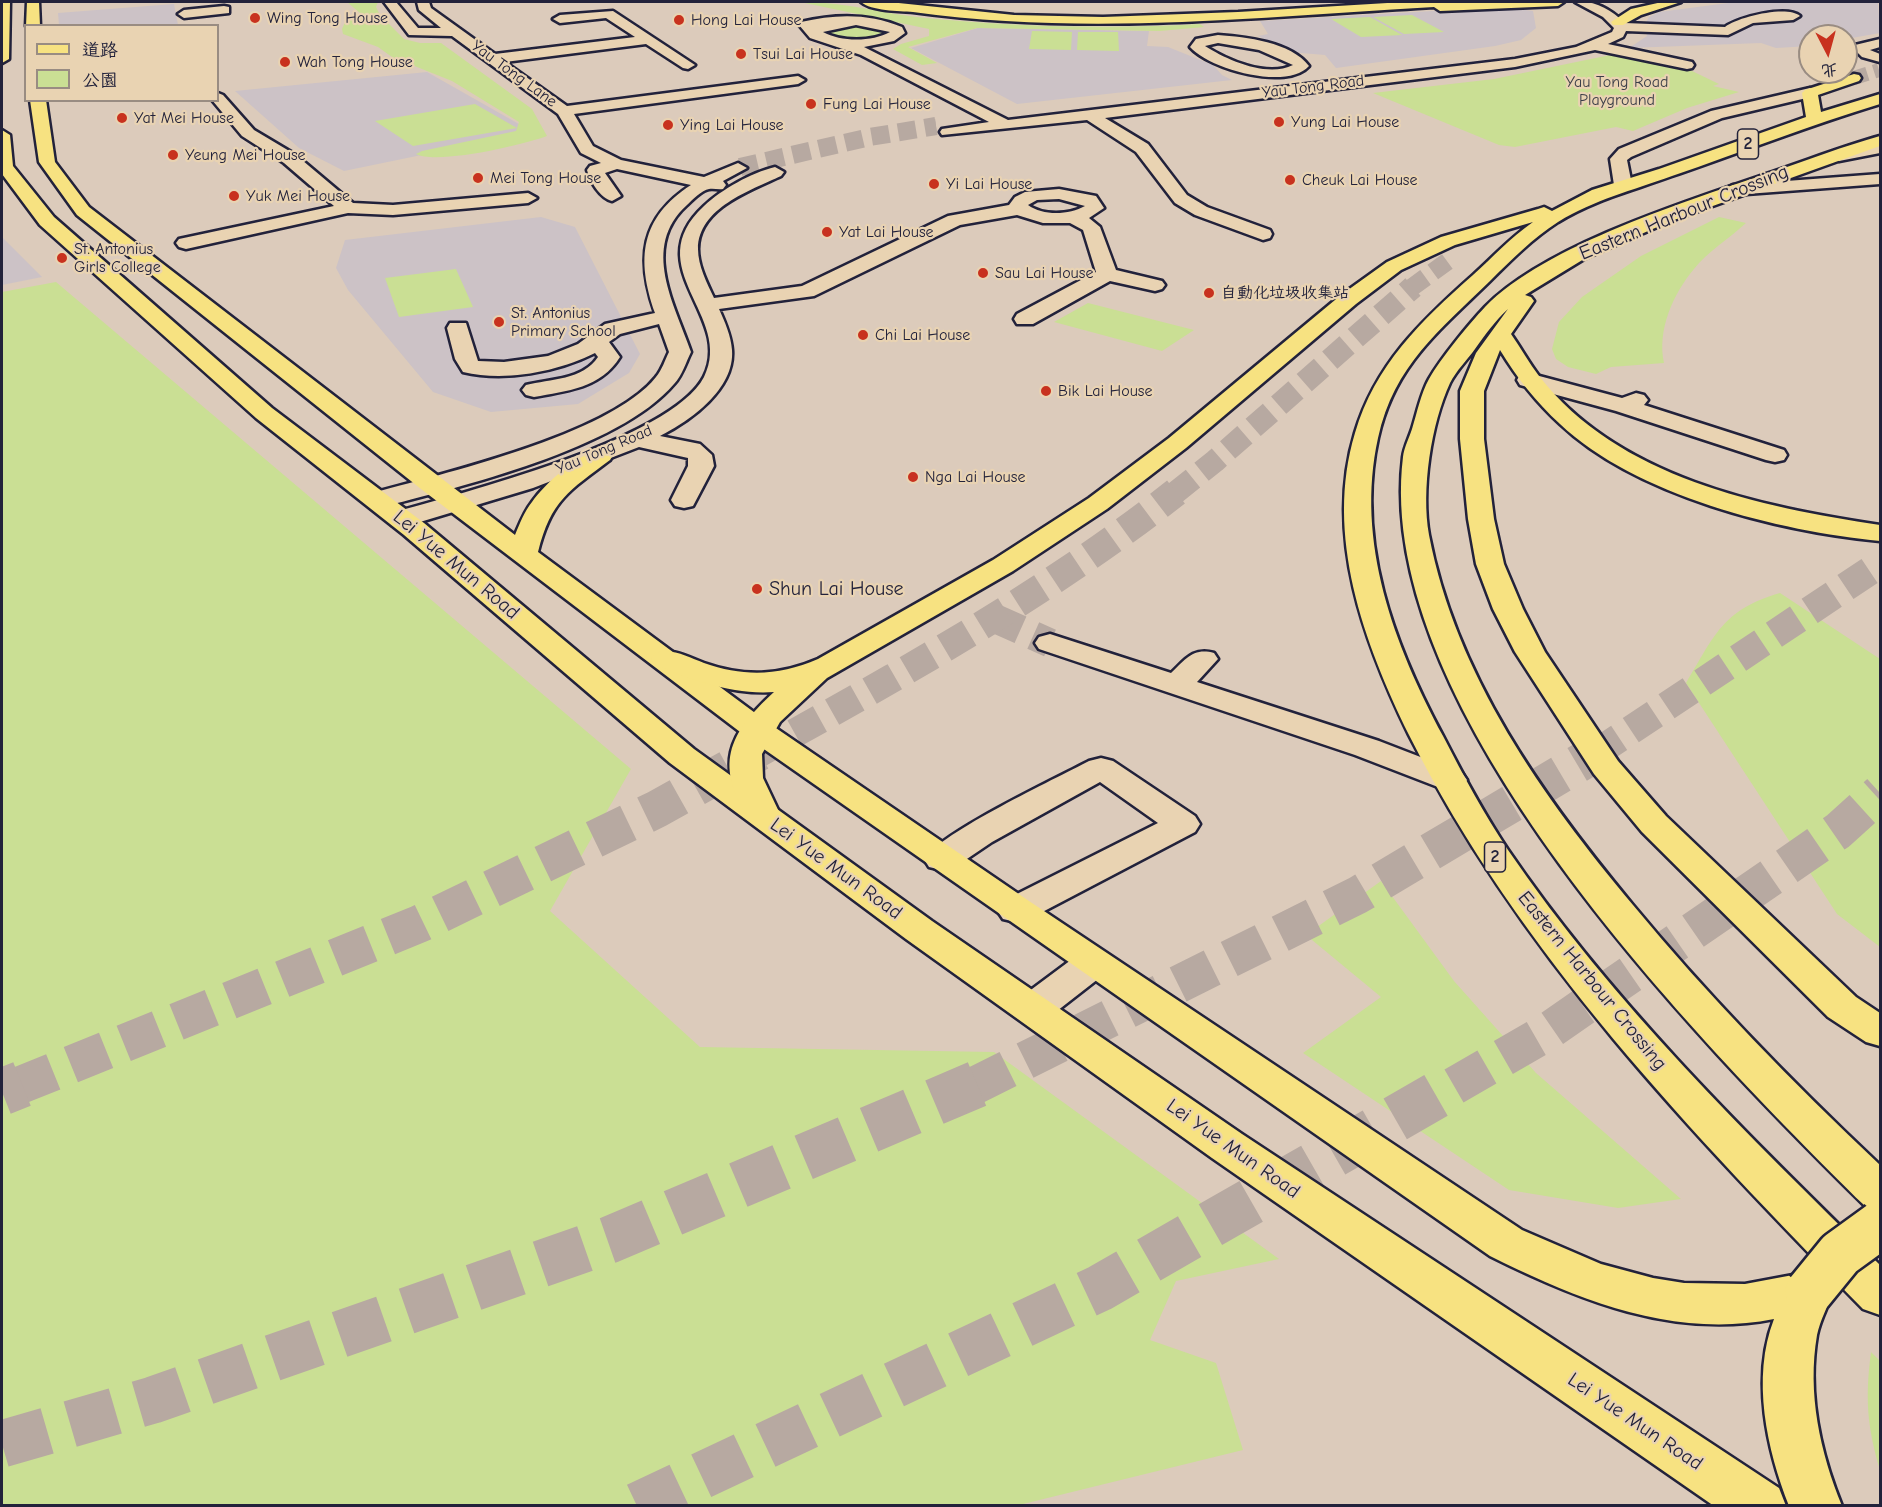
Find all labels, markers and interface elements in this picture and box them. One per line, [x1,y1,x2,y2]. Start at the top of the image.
place label: Wing Tong House [267,8,388,28]
place label: Hong Lai House [691,10,801,30]
marker: Wing Tong House [248,11,262,25]
marker: Hong Lai House [672,13,686,27]
legend [24,24,219,102]
north arrow [1798,24,1858,84]
street label: Yau Tong Lane [467,37,561,111]
text: 道路 [82,40,118,61]
place label: Tsui Lai House [753,44,853,64]
marker: Tsui Lai House [734,47,748,61]
place label: Wah Tong House [297,52,413,72]
marker: Wah Tong House [278,55,292,69]
text: 北 [1821,60,1839,80]
text: 公園 [82,70,118,91]
street label: Yau Tong Road [1261,71,1365,103]
park label: Yau Tong Road Playground [1566,72,1668,110]
place label: Fung Lai House [823,94,931,114]
marker: Fung Lai House [804,97,818,111]
place label: Yat Mei House [134,108,234,128]
marker: Yat Mei House [115,111,129,125]
place label: Yung Lai House [1291,112,1399,132]
place label: Ying Lai House [680,115,784,135]
marker: Yung Lai House [1272,115,1286,129]
marker: Ying Lai House [661,118,675,132]
road number: 2 [1738,129,1758,159]
place label: Yeung Mei House [185,145,306,165]
marker: Yeung Mei House [166,148,180,162]
street label: Eastern Harbour Crossing [1576,160,1792,266]
place label: Mei Tong House [490,168,601,188]
place label: Cheuk Lai House [1302,170,1417,190]
marker: Mei Tong House [471,171,485,185]
marker: Cheuk Lai House [1283,173,1297,187]
place label: Yi Lai House [946,174,1032,194]
marker: Yi Lai House [927,177,941,191]
place label: Yuk Mei House [246,186,350,206]
marker: Yuk Mei House [227,189,241,203]
place label: Yat Lai House [839,222,934,242]
marker: Yat Lai House [820,225,834,239]
place label: St. Antonius Girls College [74,239,161,277]
marker: St. Antonius Girls College [55,251,69,265]
place label: Sau Lai House [995,263,1093,283]
marker: Sau Lai House [976,266,990,280]
place label: 自動化垃圾收集站 [1221,283,1349,303]
marker: 自動化垃圾收集站 [1202,286,1216,300]
place label: St. Antonius Primary School [511,303,616,341]
marker: St. Antonius Primary School [492,315,506,329]
place label: Chi Lai House [875,325,970,345]
marker: Chi Lai House [856,328,870,342]
place label: Bik Lai House [1058,381,1152,401]
marker: Bik Lai House [1039,384,1053,398]
street label: Yau Tong Road [553,421,655,479]
place label: Nga Lai House [925,467,1025,487]
marker: Nga Lai House [906,470,920,484]
street label: Lei Yue Mun Road [388,505,524,625]
place label: Shun Lai House [769,577,903,601]
marker: Shun Lai House [750,582,764,596]
street label: Lei Yue Mun Road [765,813,907,925]
road number: 2 [1484,842,1506,872]
street label: Eastern Harbour Crossing [1512,887,1672,1075]
street label: Lei Yue Mun Road [1162,1094,1304,1204]
street label: Lei Yue Mun Road [1563,1368,1707,1476]

